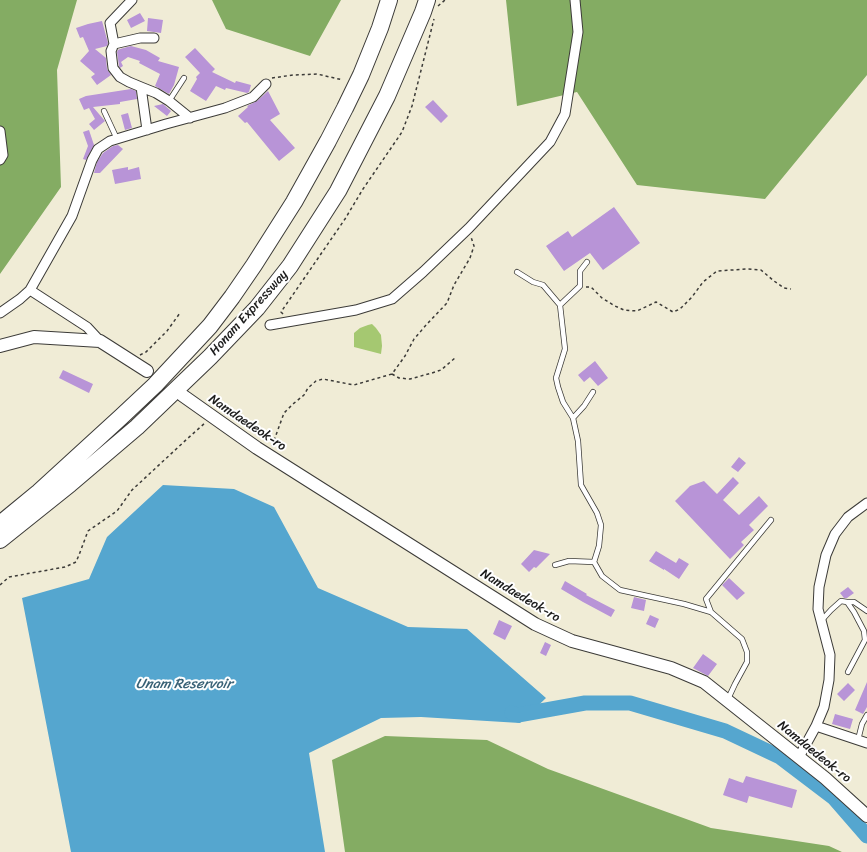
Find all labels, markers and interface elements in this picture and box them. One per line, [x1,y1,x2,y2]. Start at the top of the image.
street label: Honam Expressway [207,267,291,359]
street label: Namdaedeok-ro [205,391,289,455]
street label: Namdaedeok-ro [477,566,563,626]
water label: Unam Reservoir [136,676,232,692]
street label: Namdaedeok-ro [774,718,854,786]

